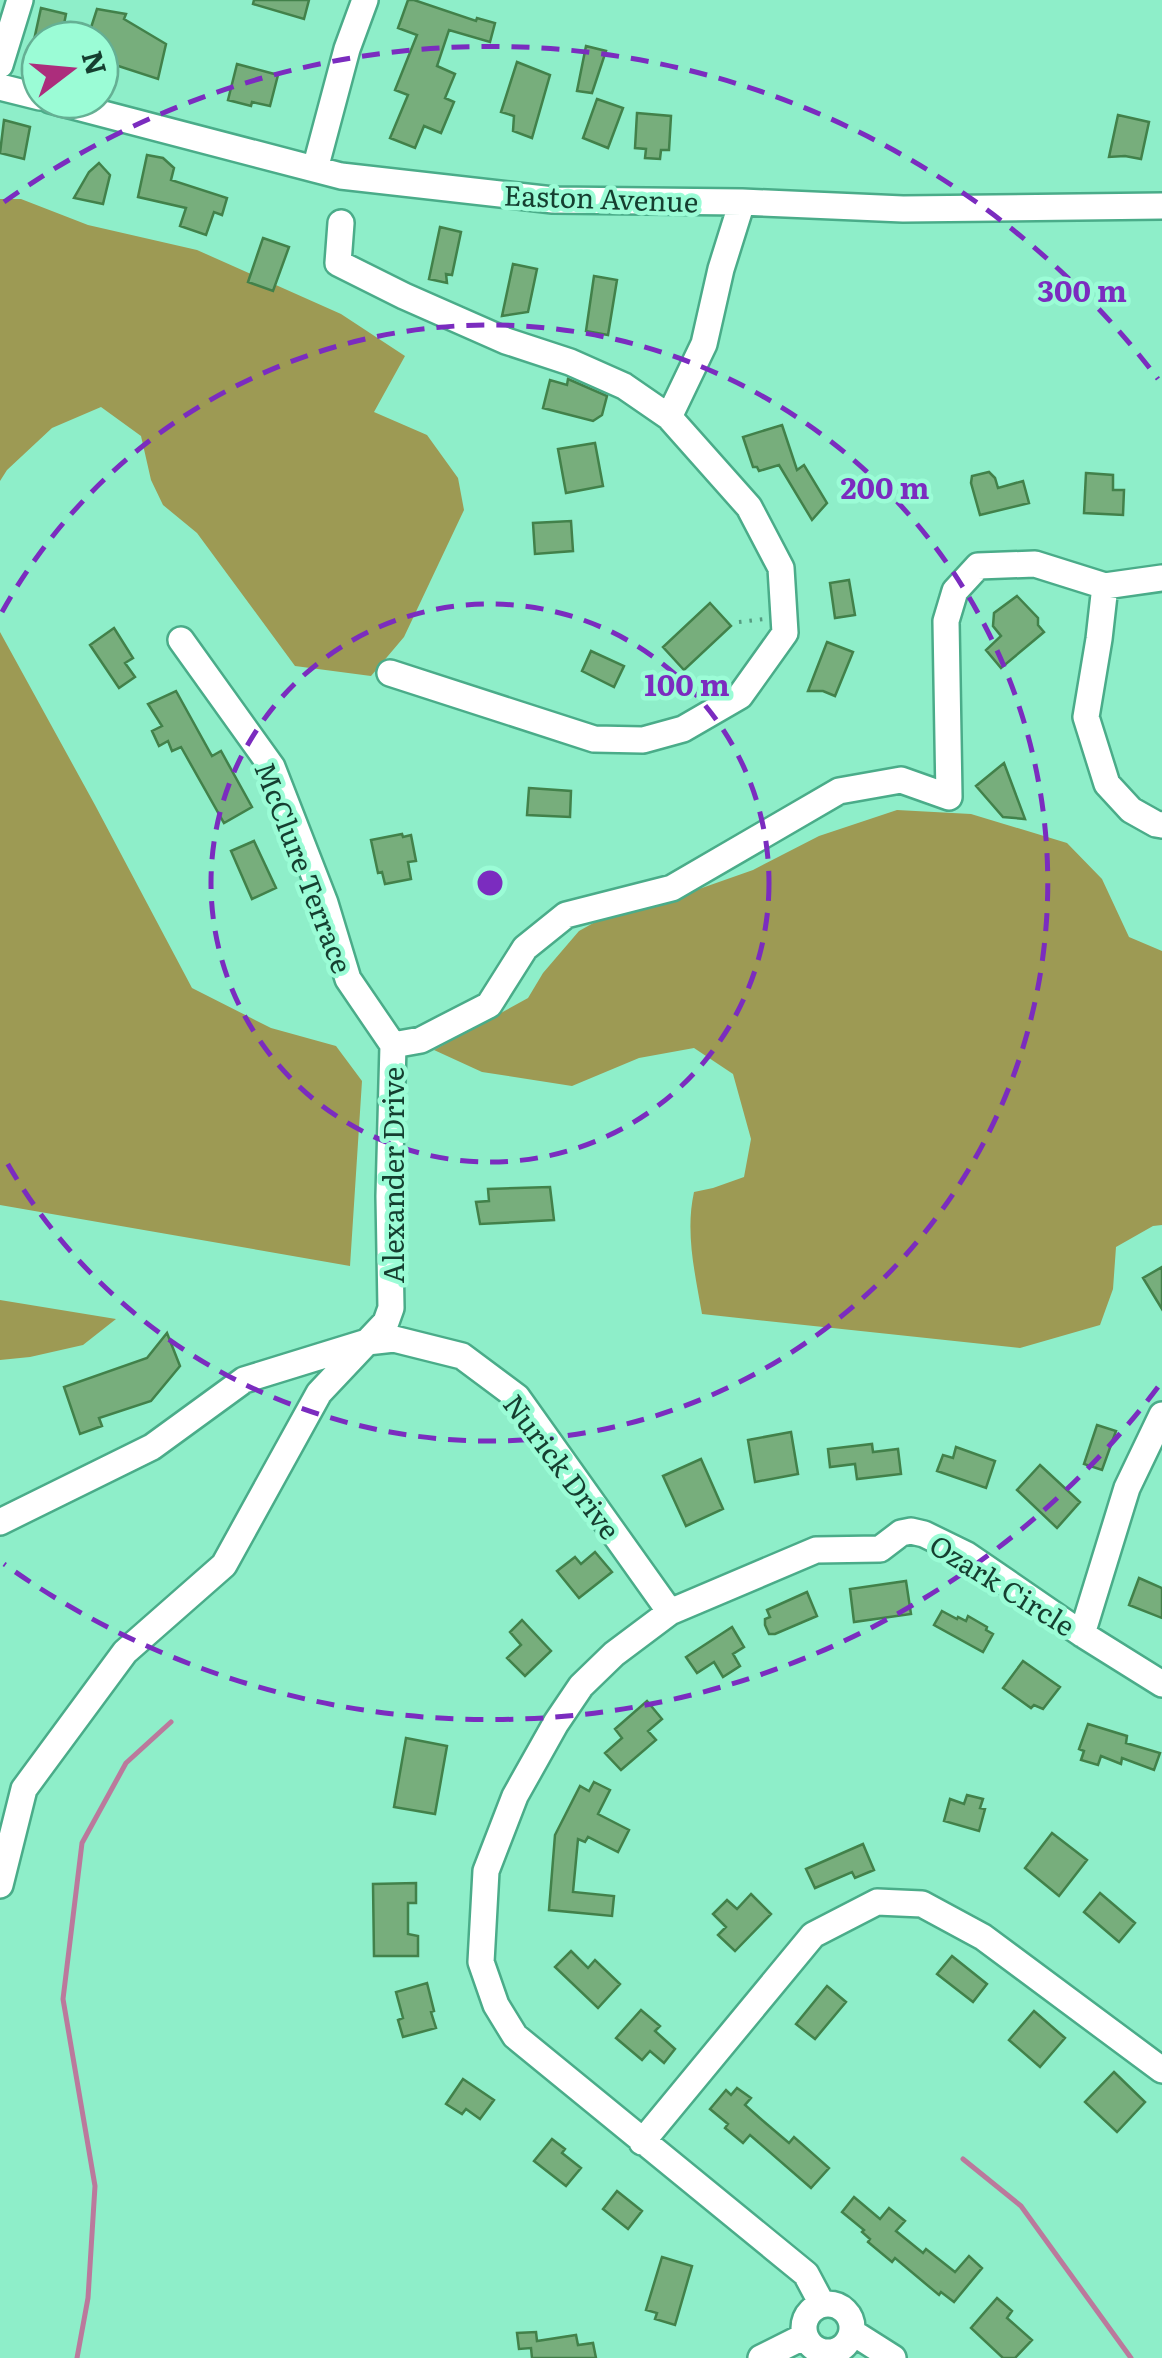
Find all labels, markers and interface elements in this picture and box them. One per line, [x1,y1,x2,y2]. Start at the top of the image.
north arrow [20,20,120,120]
text: N [73,45,119,80]
street label: Easton Avenue [503,173,699,221]
text: 300 m [1037,267,1127,311]
text: 200 m [841,464,930,508]
text: 100 m [644,661,730,705]
street label: McClure Terrace [245,755,365,979]
centre of rings [472,865,508,901]
street label: Alexander Drive [371,1067,413,1283]
street label: Nurick Drive [494,1384,632,1548]
street label: Ozark Circle [922,1523,1084,1645]

